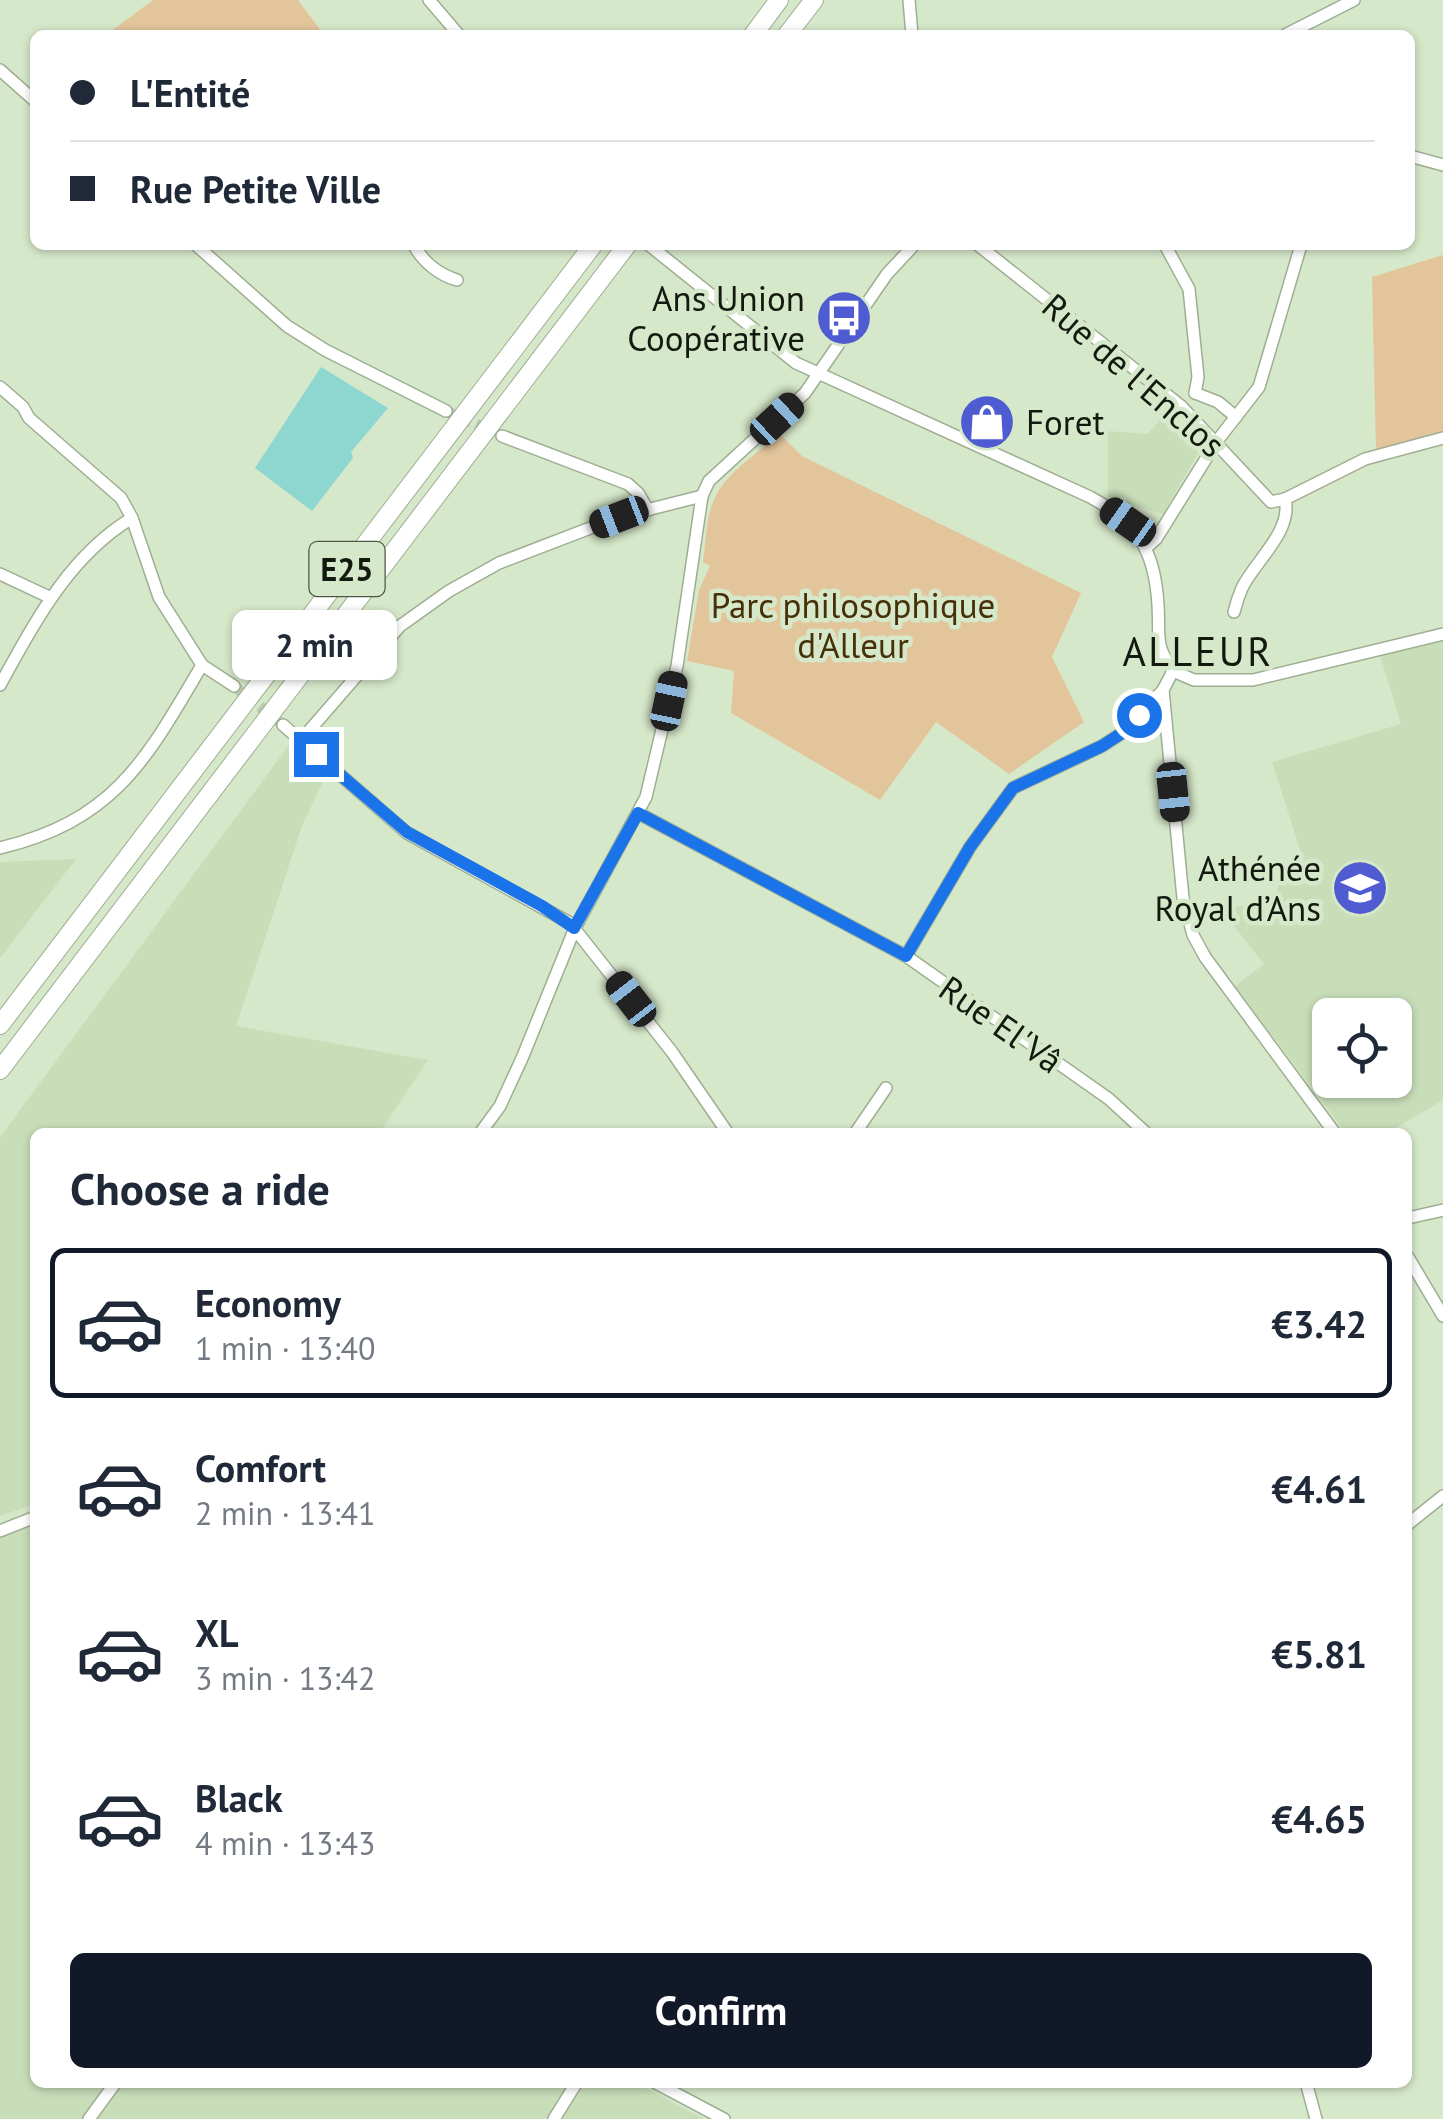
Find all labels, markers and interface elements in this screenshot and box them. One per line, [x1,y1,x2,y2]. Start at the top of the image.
text: L'Entité [130,68,250,117]
text: Rue Petite Ville [130,164,381,213]
place label: Ans Union Coopérative [627,275,805,361]
street label: Rue de l'Enclos [1033,283,1235,467]
bus stop icon: Ans Union Coopérative [814,288,874,348]
car [745,388,809,450]
shop icon: Foret [957,392,1017,452]
place label: Foret [1026,399,1105,445]
car [586,492,652,542]
car [1095,493,1161,551]
road number: E25 [310,542,384,596]
park label: Parc philosophique d'Alleur [711,582,995,668]
callout: 2 min [234,609,398,679]
text: 2 min [275,624,354,666]
district label: ALLEUR [1122,625,1274,677]
car [648,669,690,733]
route start [1117,693,1162,738]
route end [294,732,339,777]
car [1155,761,1191,823]
place label: Athénée Royal d’Ans [1155,845,1321,931]
school or university icon: Athénée Royal d’Ans [1330,858,1390,918]
street label: Rue El'Vâ [930,965,1072,1083]
car [601,966,661,1032]
map controls [1312,998,1412,1098]
button: locate [1312,998,1412,1098]
text: Choose a ride [70,1159,330,1217]
icon: car [75,1278,165,1368]
text: Economy [195,1278,341,1327]
text: €3.42 [1271,1299,1367,1348]
text: 1 min · 13:40 [195,1327,375,1369]
icon: car [75,1443,165,1533]
text: Comfort [195,1443,326,1492]
text: €4.61 [1271,1464,1367,1513]
text: 2 min · 13:41 [195,1492,375,1534]
icon: car [75,1608,165,1698]
text: XL [195,1608,239,1657]
text: €5.81 [1271,1629,1367,1678]
text: 3 min · 13:42 [195,1657,375,1699]
icon: car [75,1773,165,1863]
text: Black [195,1773,283,1822]
text: €4.65 [1271,1794,1367,1843]
text: 4 min · 13:43 [195,1822,375,1864]
button: Confirm [70,1953,1372,2068]

